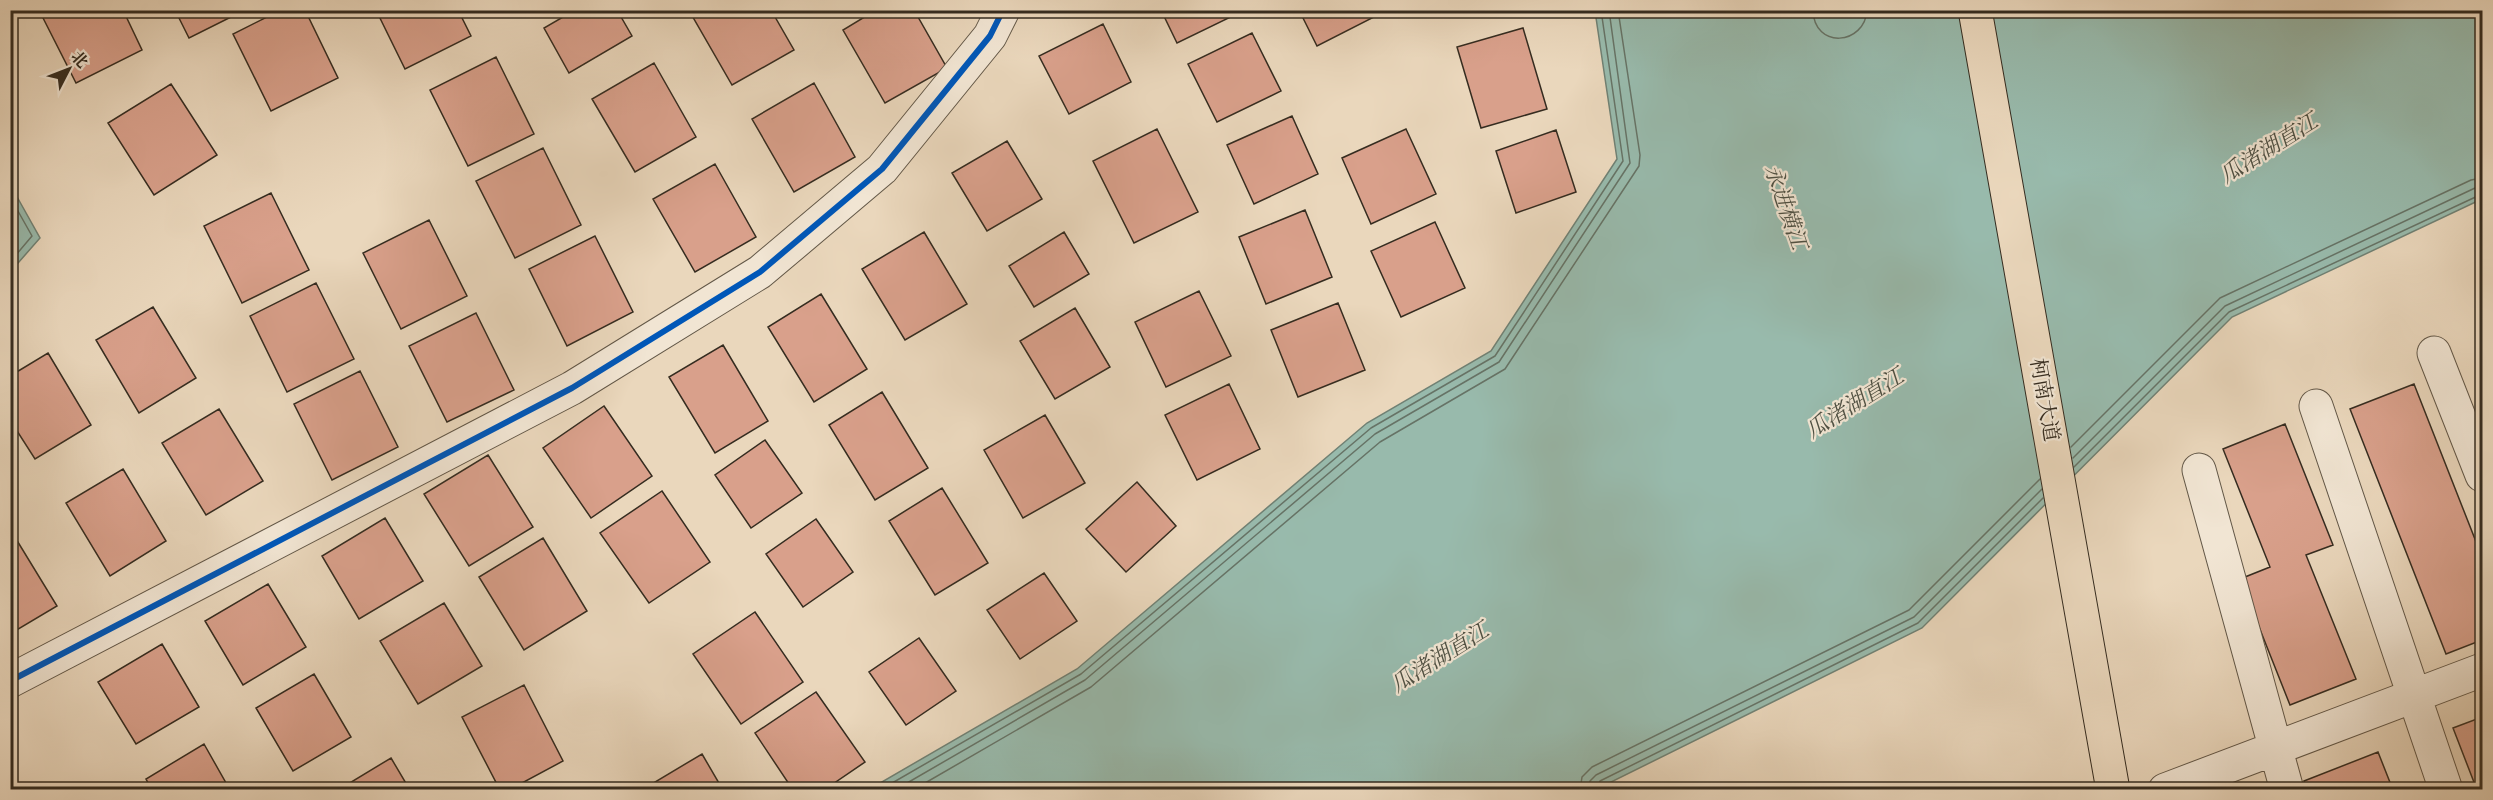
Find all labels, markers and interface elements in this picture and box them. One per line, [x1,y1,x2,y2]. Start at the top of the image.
north arrow [39,39,99,99]
text: 北 [67,47,92,72]
water label: 瓜渚湖直江 [2215,107,2325,190]
water label: 永进横江 [1758,161,1813,256]
street label: 柯南大道 [2024,356,2064,444]
water label: 瓜渚湖直江 [1801,362,1911,445]
water label: 瓜渚湖直江 [1386,616,1496,699]

